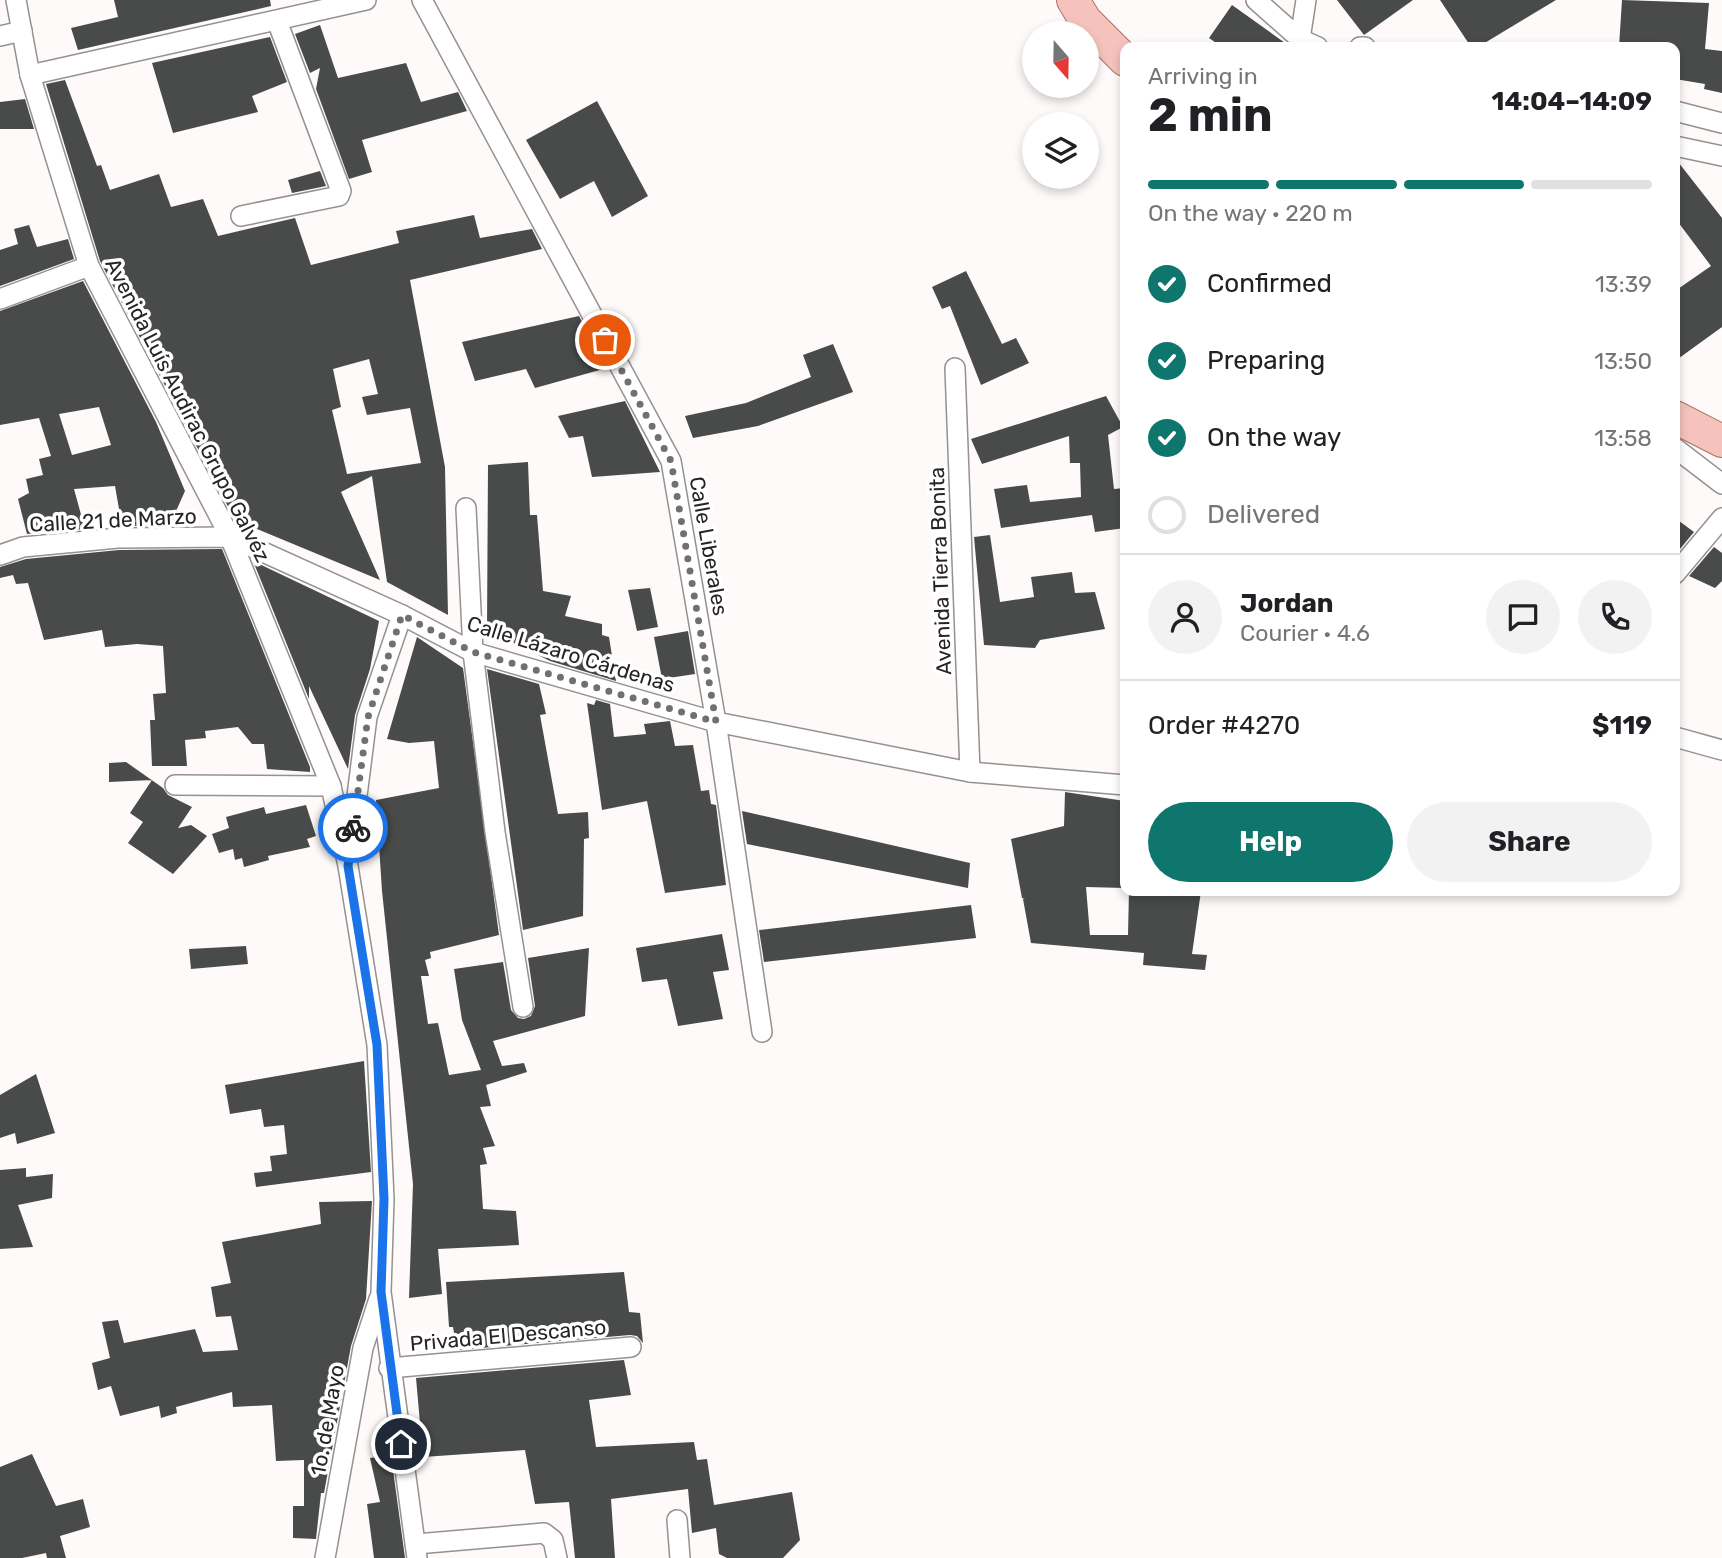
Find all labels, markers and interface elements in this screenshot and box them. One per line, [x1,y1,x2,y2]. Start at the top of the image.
north arrow [1022,21,1099,98]
map controls [1022,21,1099,189]
text: Arriving in [1148,62,1258,90]
text: 14:04–14:09 [1492,86,1652,117]
text: 2 min [1148,88,1273,143]
button: layers [1022,112,1099,189]
text: On the way · 220 m [1148,199,1353,227]
street label: Avenida Luís Audirac Grupo Galvéz [100,254,276,566]
icon: check [1148,265,1186,303]
text: Confirmed [1207,268,1332,299]
text: 13:39 [1595,270,1652,298]
pin [575,310,635,370]
icon: bag [586,321,624,359]
icon: check [1148,342,1186,380]
text: Preparing [1207,345,1325,376]
text: 13:50 [1594,347,1652,375]
icon: check [1148,419,1186,457]
text: On the way [1207,422,1341,453]
text: 13:58 [1594,424,1652,452]
street label: Avenida Tierra Bonita [924,467,956,675]
street label: Calle Liberales [684,474,734,618]
text: Delivered [1207,499,1320,530]
street label: Calle 21 de Marzo [29,503,197,537]
button: person [1148,580,1222,654]
button: chat [1486,580,1560,654]
button: phone [1578,580,1652,654]
text: Jordan [1240,588,1333,619]
street label: Calle Lázaro Cárdenas [464,610,678,698]
text: Courier · 4.6 [1240,619,1370,647]
text: Order #4270 [1148,710,1300,741]
text: $119 [1592,710,1652,741]
courier [318,793,388,863]
button: Help [1148,802,1393,882]
button: Share [1407,802,1652,882]
icon: bike [334,809,372,847]
street label: Privada El Descanso [409,1314,607,1356]
street label: 1o. de Mayo [305,1363,349,1477]
pin [371,1414,431,1474]
icon: home [382,1425,420,1463]

